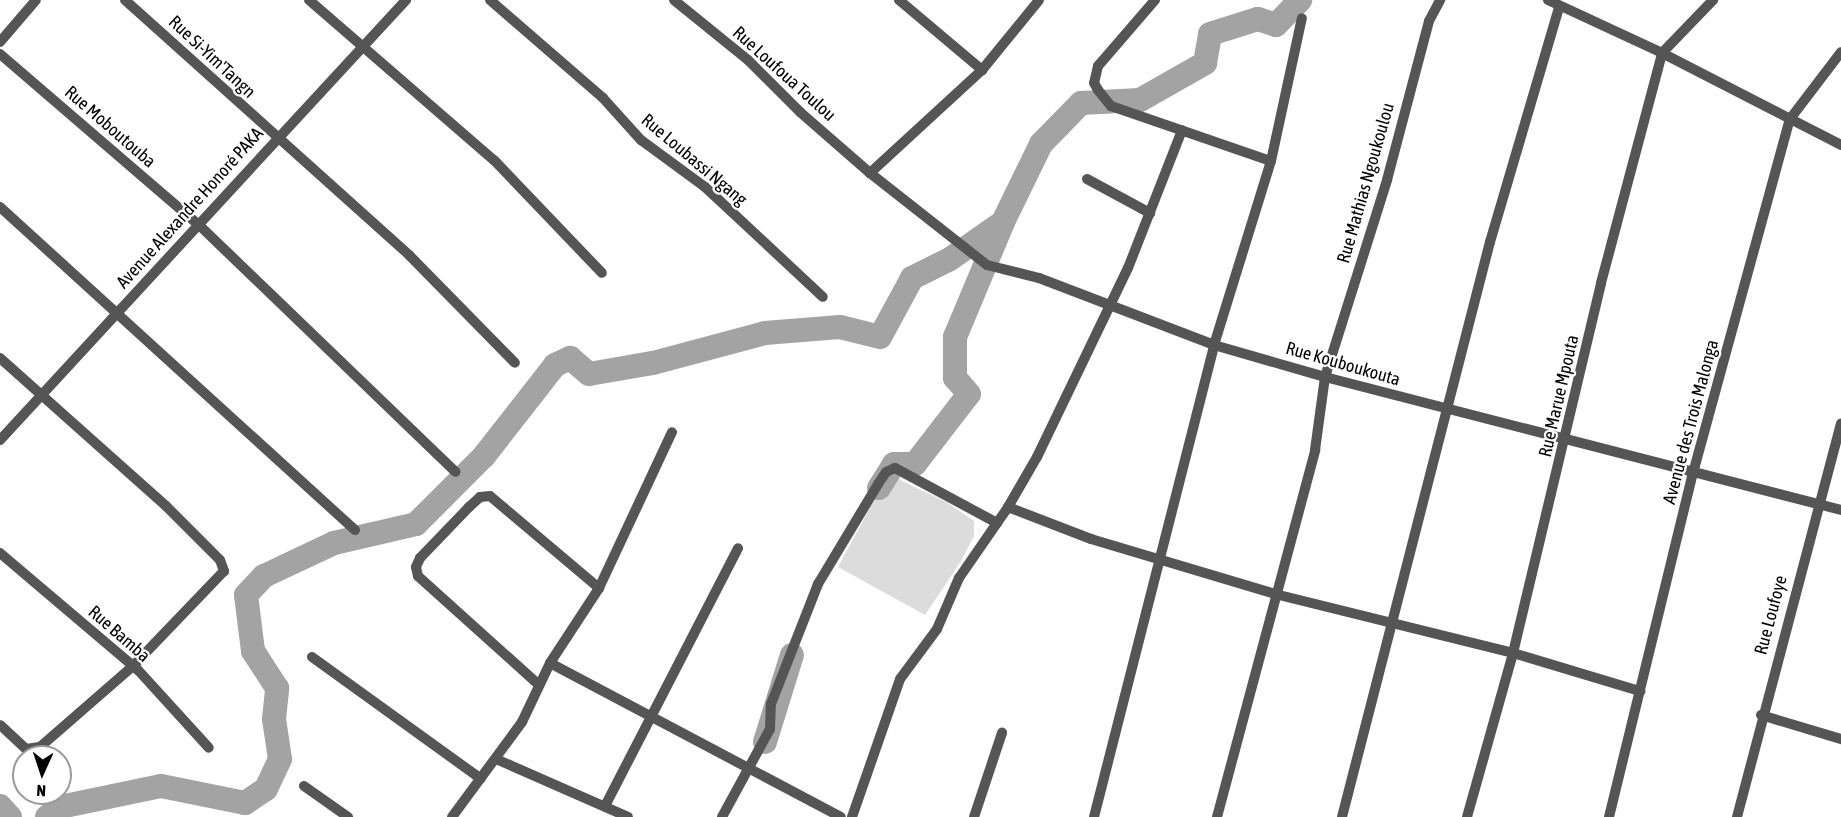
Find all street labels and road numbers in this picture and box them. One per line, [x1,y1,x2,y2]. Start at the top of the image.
street label: Rue Si-Yim'Tangn [164,11,260,103]
street label: Rue Loufoua Toulou [728,22,840,126]
street label: Rue Moboutouba [60,82,160,172]
street label: Rue Mathias Ngoukoulou [1333,100,1399,266]
street label: Rue Loubassi Ngang [637,109,751,211]
street label: Avenue Alexandre Honoré PAKA [112,123,268,293]
street label: Rue Marue Mpouta [1534,333,1584,459]
street label: Rue Kouboukouta [1283,337,1403,391]
street label: Avenue des Trois Malonga [1659,337,1723,507]
street label: Rue Loufoye [1750,573,1792,657]
street label: Rue Bamba [84,601,154,667]

